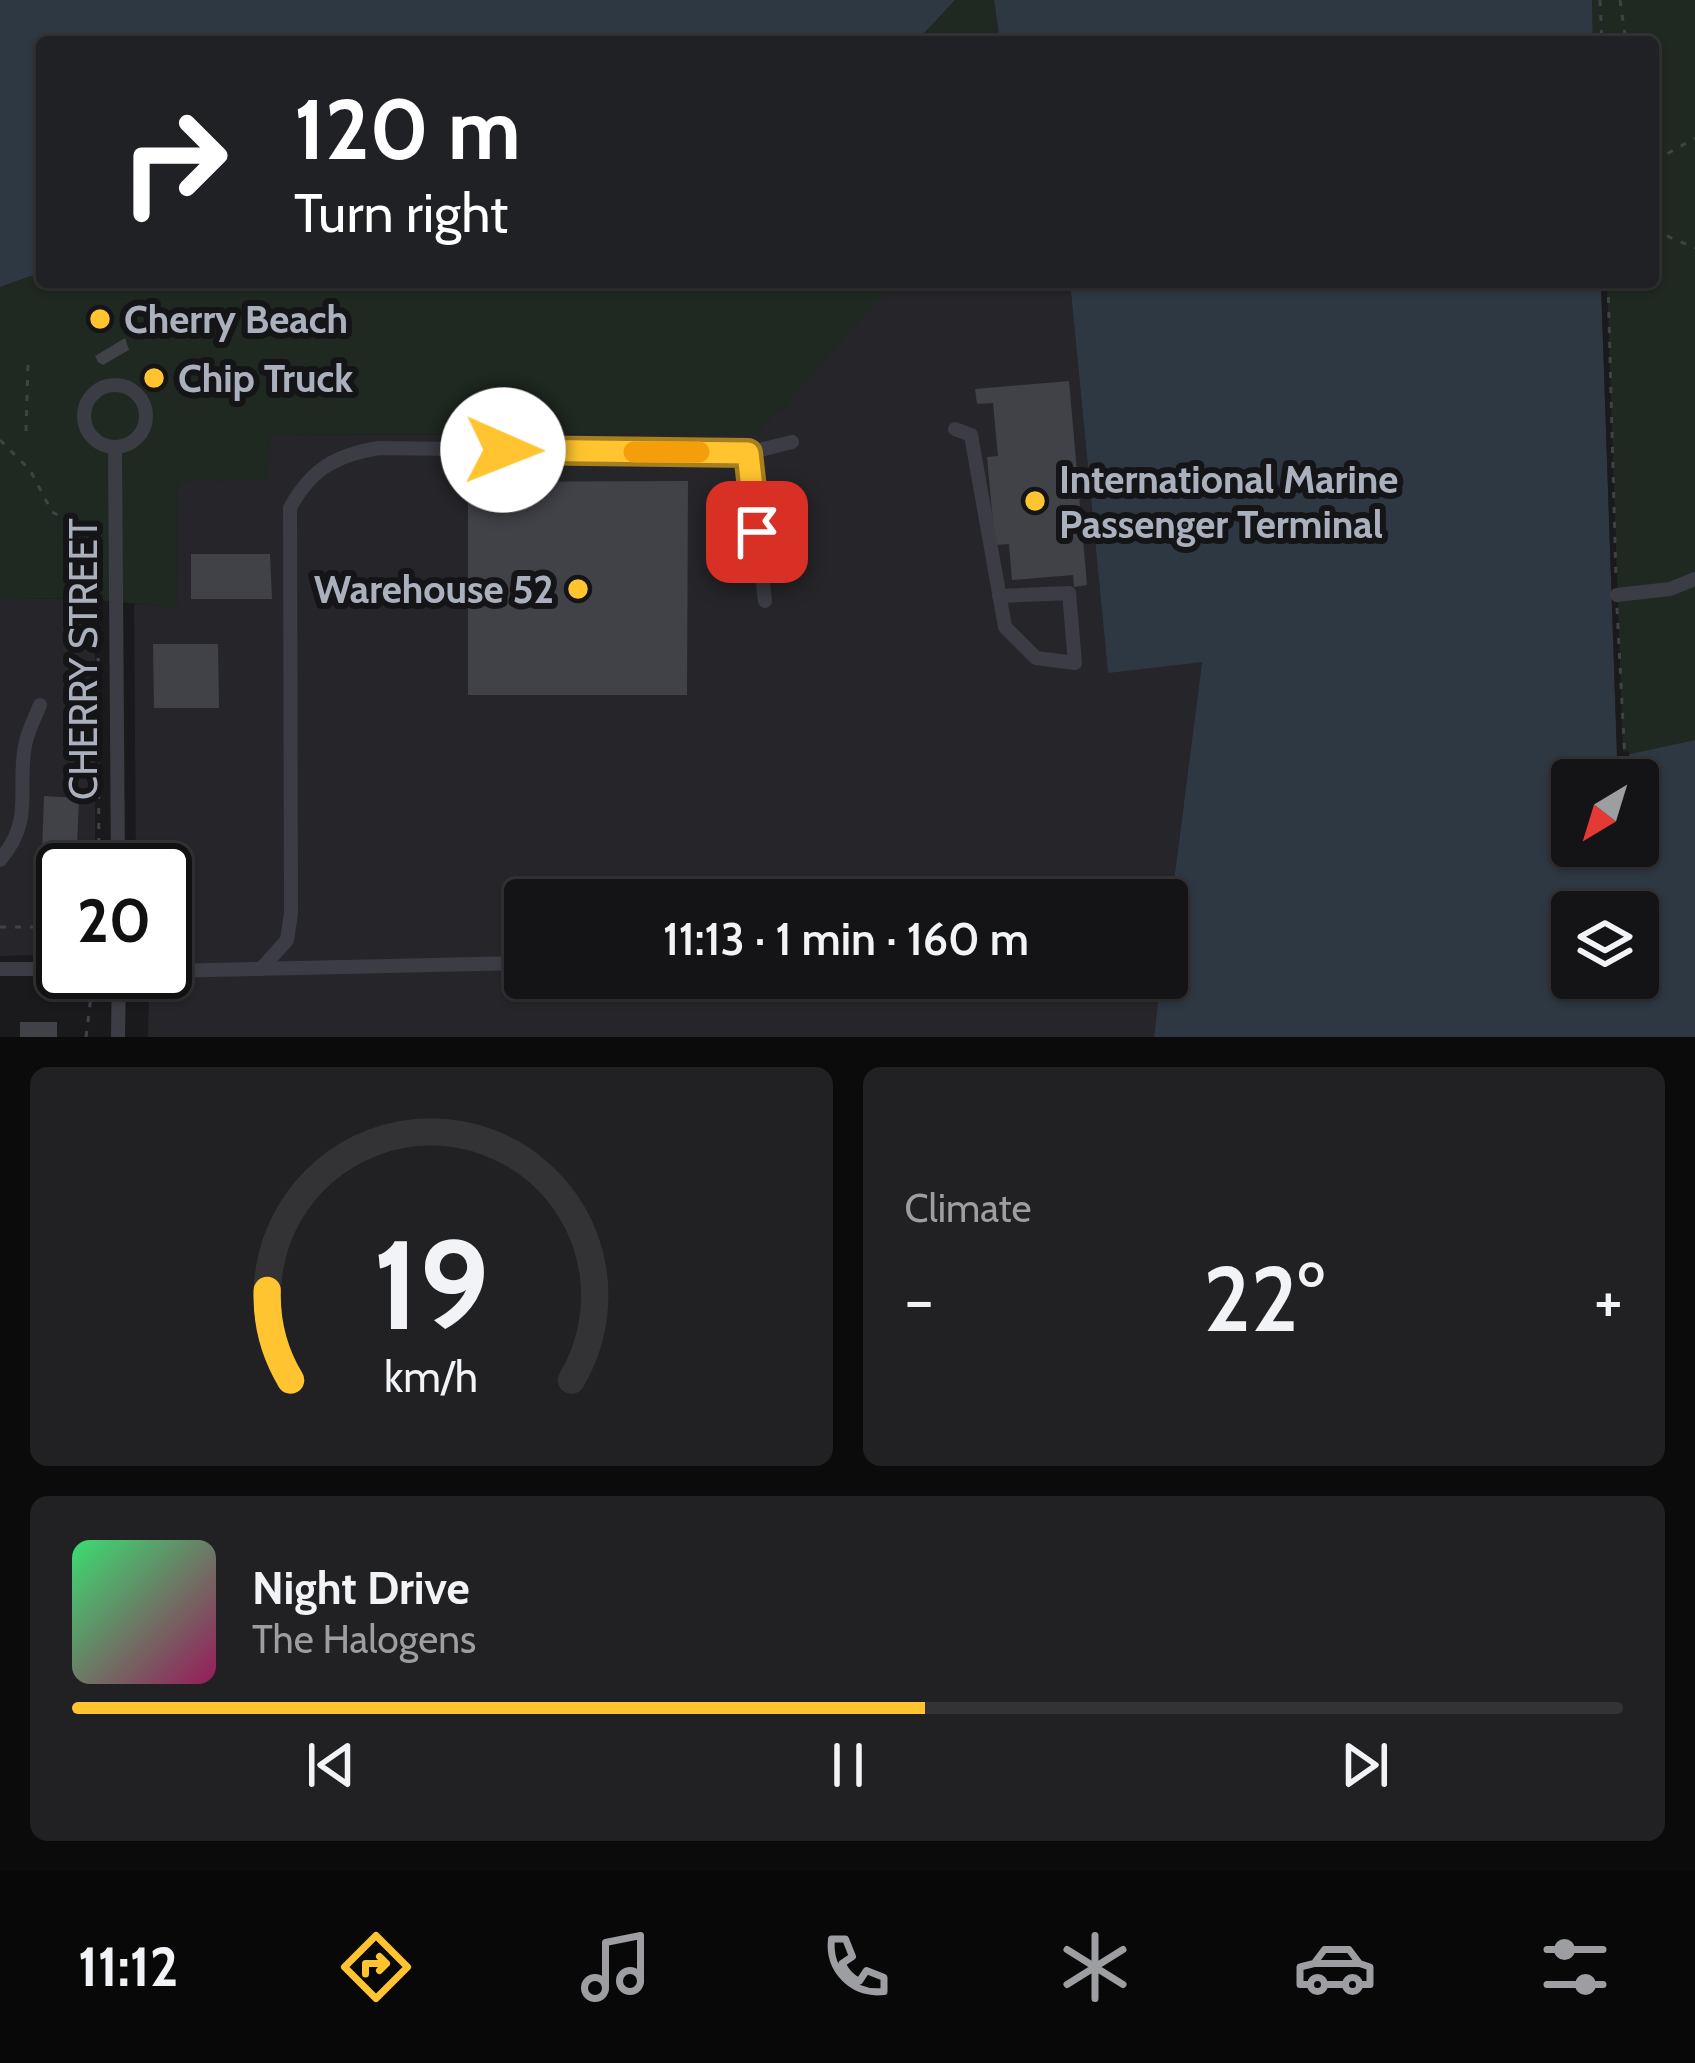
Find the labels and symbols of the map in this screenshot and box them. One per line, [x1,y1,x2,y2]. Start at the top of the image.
place label: Cherry Beach [124,295,348,343]
marker: Cherry Beach [87,306,113,332]
place label: Chip Truck [178,354,353,402]
marker: Chip Truck [141,365,167,391]
position arrow [440,387,566,513]
place label: International Marine Passenger Terminal [1059,455,1398,548]
pin [706,481,808,583]
marker: International Marine Passenger Terminal [1022,488,1048,514]
street label: CHERRY STREET [59,518,107,800]
place label: Warehouse 52 [314,565,554,613]
marker: Warehouse 52 [565,576,591,602]
north arrow [1551,759,1659,867]
speed limit sign: 20 [36,843,192,999]

